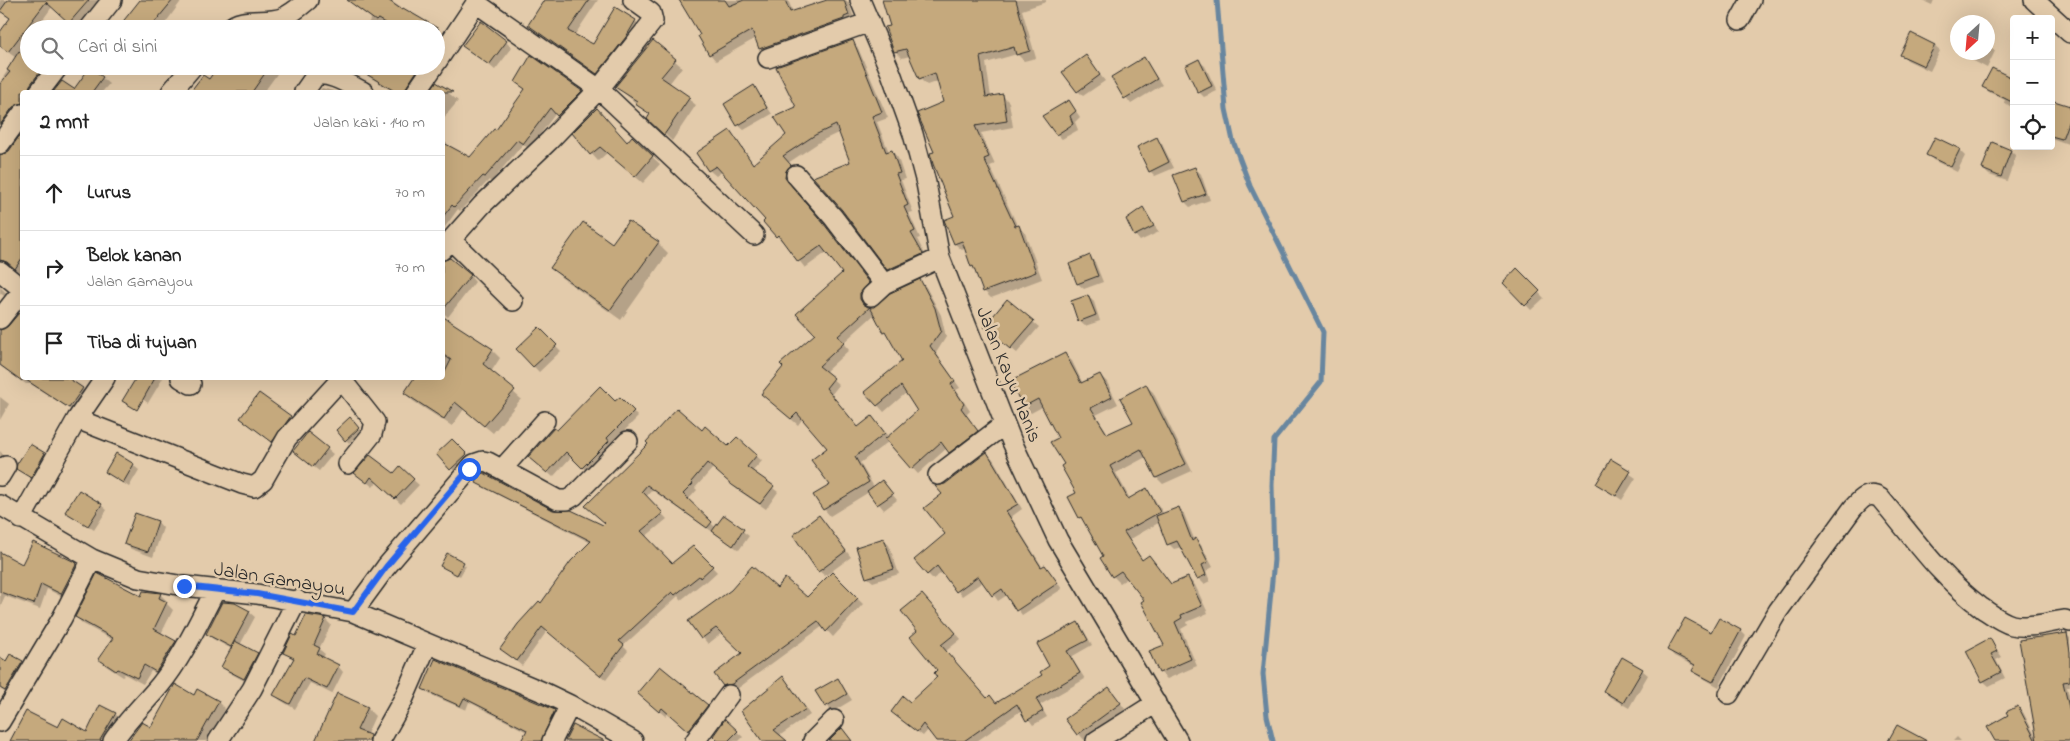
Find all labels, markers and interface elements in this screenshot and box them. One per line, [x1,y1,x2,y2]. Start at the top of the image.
north arrow [1950,15,1995,60]
map controls [2010,15,2055,150]
button: + [2010,15,2055,60]
search box [20,20,445,75]
icon: search [38,34,66,62]
text: Cari di sini [78,34,157,61]
button: − [2010,60,2055,105]
button: locate [2010,105,2055,150]
text: 2 mnt [40,108,89,138]
text: Jalan kaki · 140 m [313,111,425,135]
icon: ahead [40,179,68,207]
text: Lurus [87,180,131,207]
text: 70 m [395,181,425,205]
text: Belok kanan [87,243,181,270]
icon: right [40,254,68,282]
text: 70 m [395,256,425,280]
text: Jalan Gamayou [87,270,193,294]
street label: Jalan Kayu Manis [967,303,1048,447]
icon: arrive [40,329,68,357]
text: Tiba di tujuan [87,330,197,357]
route start [458,458,481,481]
street label: Jalan Gamayou [212,556,347,605]
route end [173,575,196,598]

